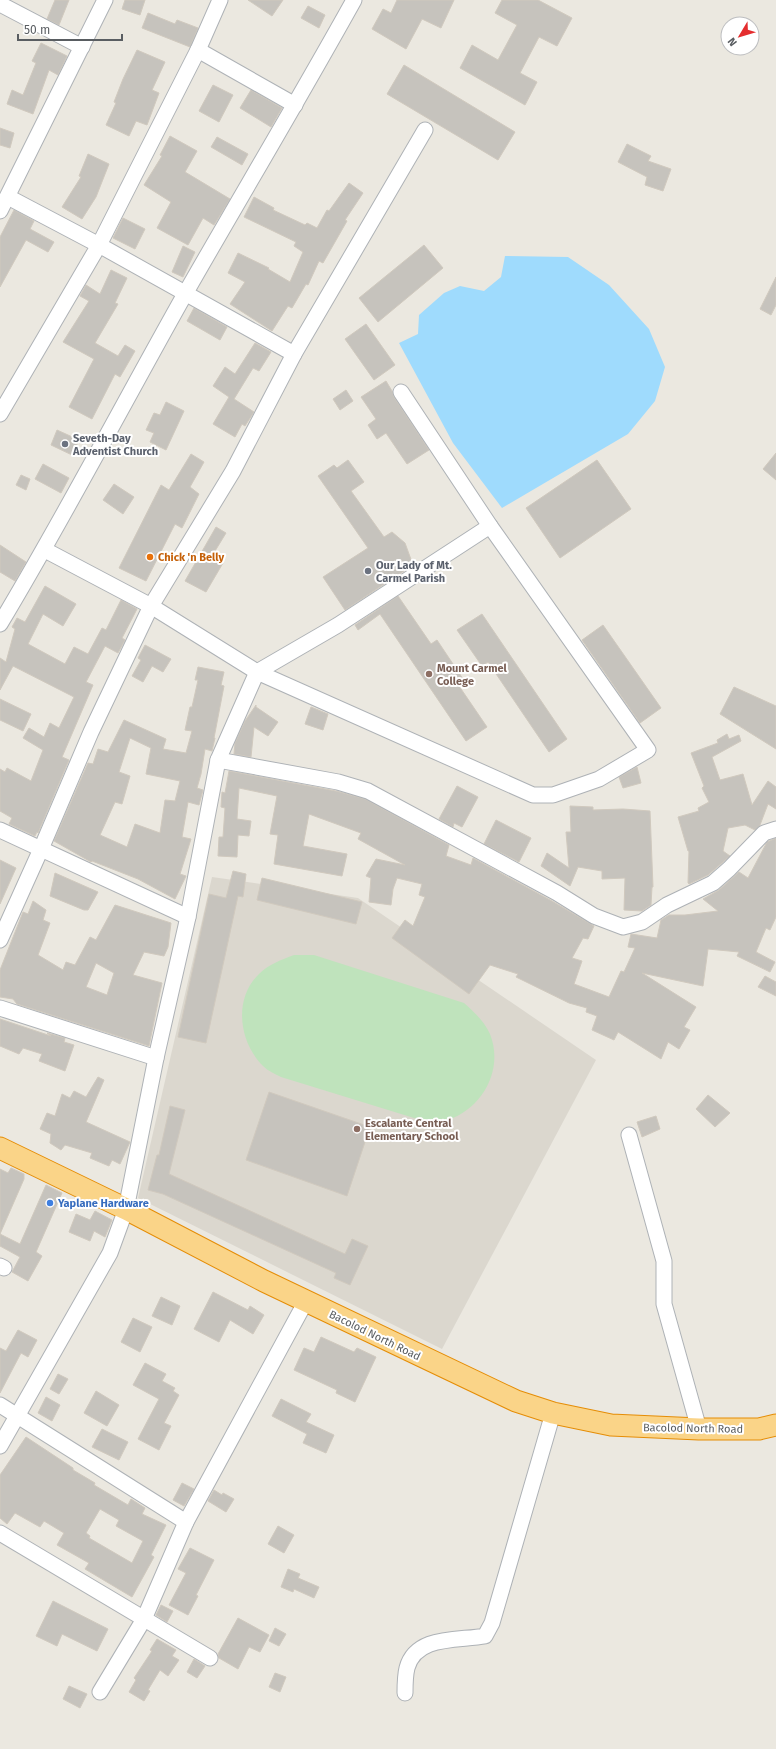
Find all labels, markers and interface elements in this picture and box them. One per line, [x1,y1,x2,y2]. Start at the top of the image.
scale bar [18,16,122,42]
north arrow [720,16,760,56]
text: 50 m [24,23,50,37]
text: N [725,35,740,49]
place label: Seveth-Day Adventist Church [72,432,158,458]
marker: Seveth-Day Adventist Church [60,439,70,449]
place label: Chick 'n Belly [158,551,224,564]
marker: Chick 'n Belly [145,552,155,562]
place label: Our Lady of Mt. Carmel Parish [376,559,452,585]
marker: Our Lady of Mt. Carmel Parish [363,566,373,576]
place label: Mount Carmel College [437,662,508,688]
marker: Mount Carmel College [424,669,434,679]
place label: Escalante Central Elementary School [365,1117,459,1143]
marker: Escalante Central Elementary School [352,1124,362,1134]
place label: Yaplane Hardware [57,1197,149,1210]
marker: Yaplane Hardware [45,1198,55,1208]
street label: Bacolod North Road [327,1308,423,1363]
street label: Bacolod North Road [643,1421,743,1436]

